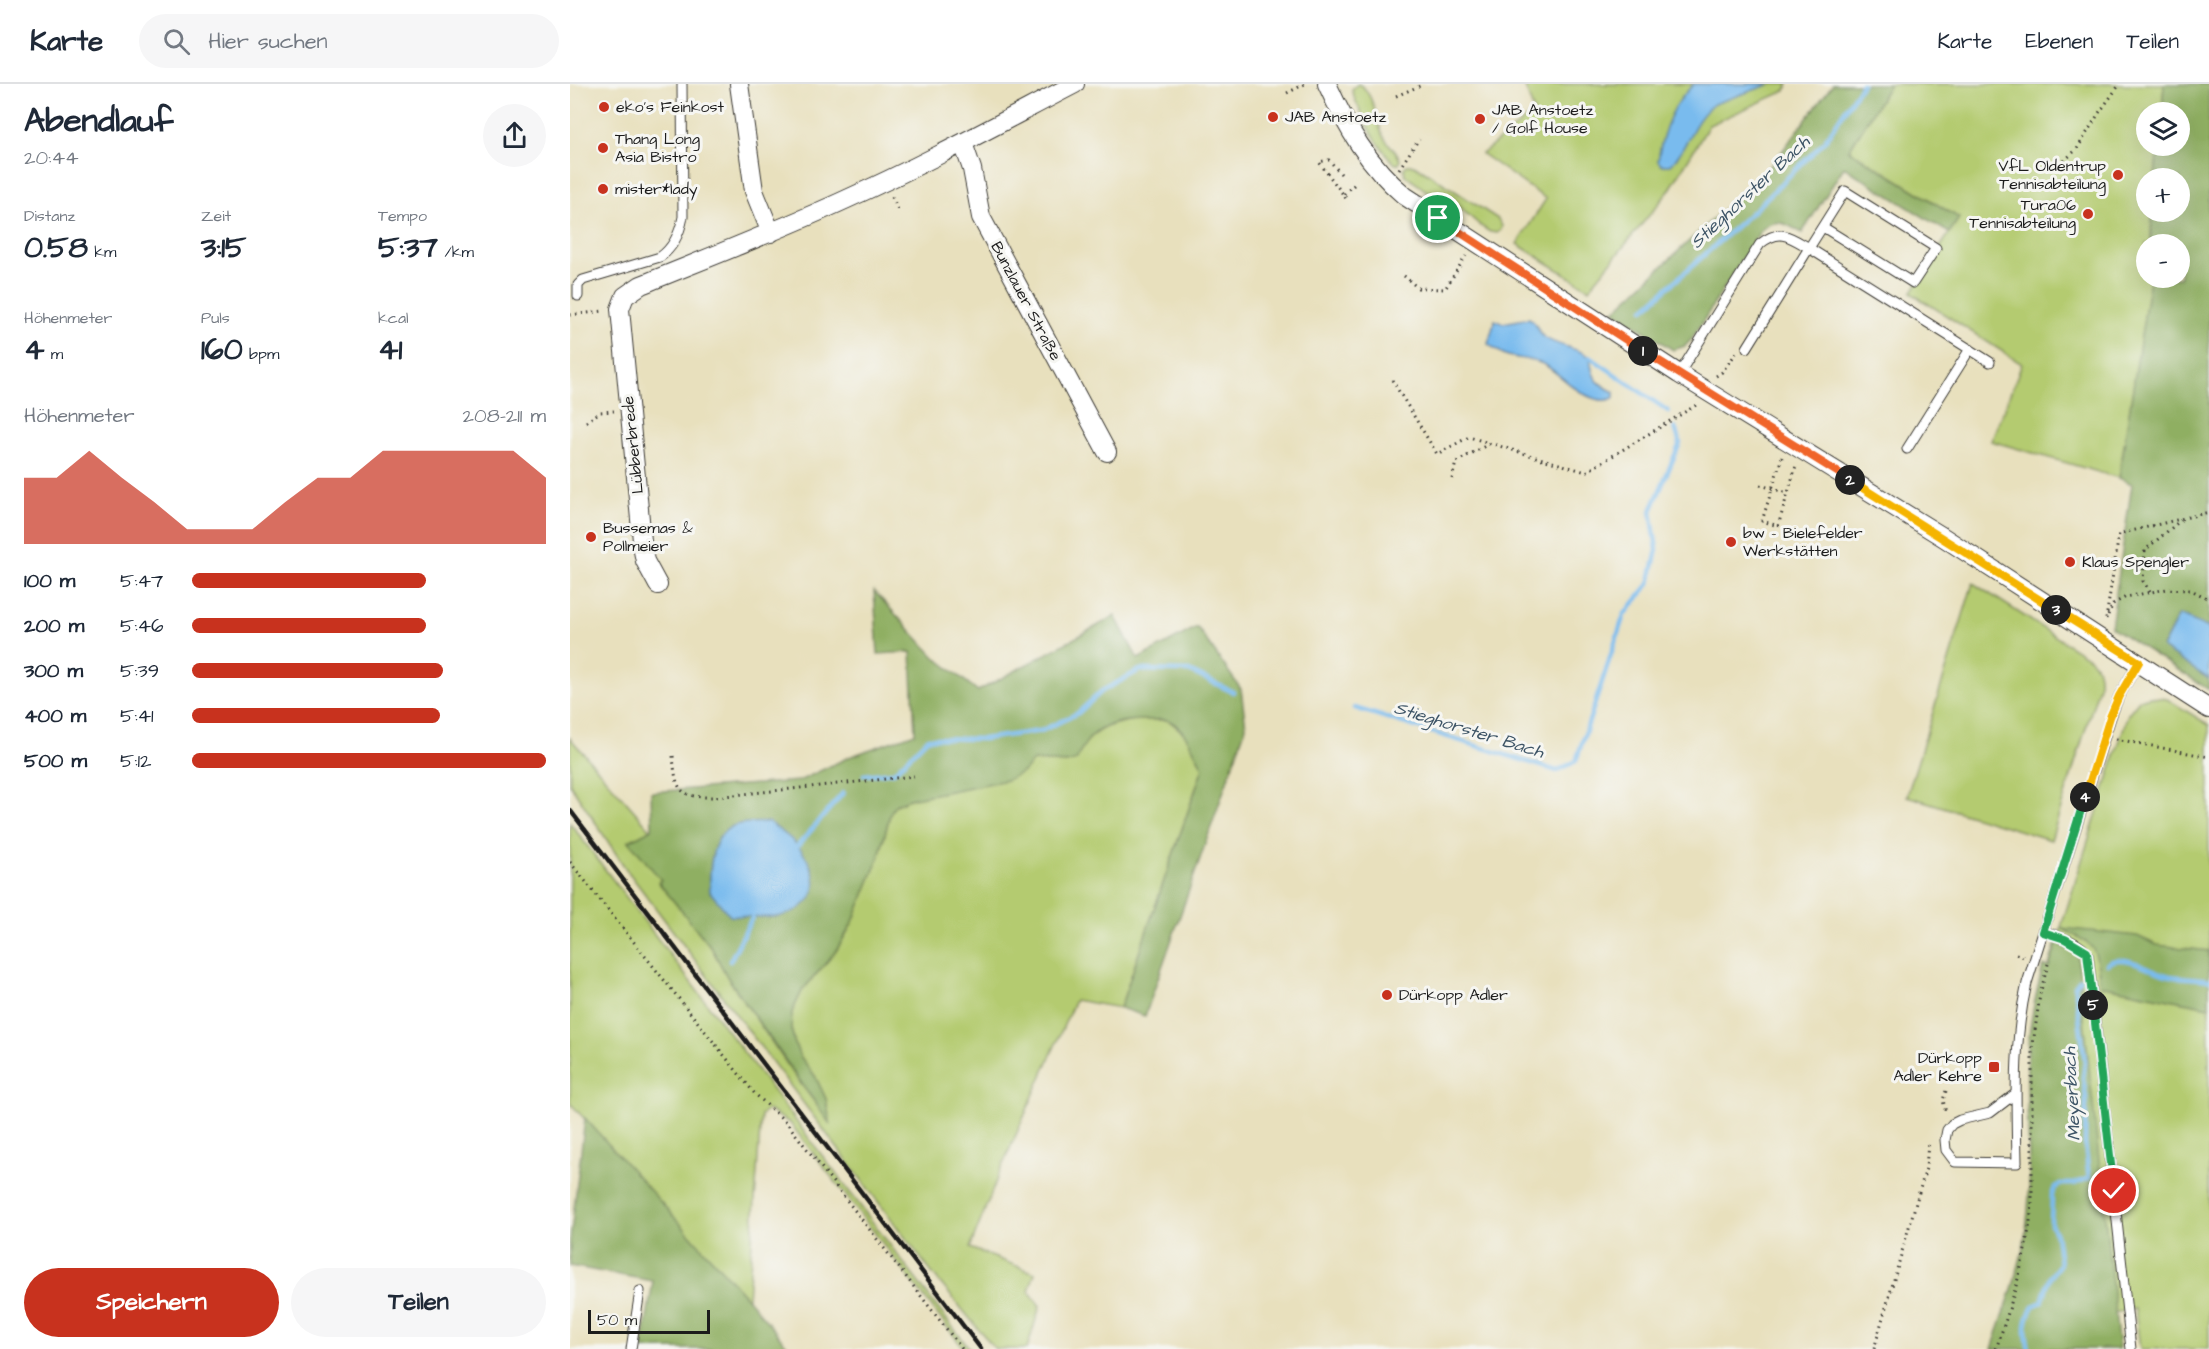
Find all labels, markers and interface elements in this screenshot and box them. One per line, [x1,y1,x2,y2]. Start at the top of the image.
search box [139,14,559,68]
text: Karte [30,22,103,61]
icon: search [160,25,193,58]
text: Hier suchen [208,26,328,57]
text: Karte [1937,27,1992,56]
text: Ebenen [2025,27,2093,56]
text: Teilen [2126,27,2179,56]
place label: eko's Feinkost [616,96,725,118]
text: Abendlauf [24,98,173,144]
place label: JAB Anstoetz / Golf House [1492,99,1593,139]
marker: eko's Feinkost [597,100,611,114]
map controls [2136,102,2190,288]
button: layers [2136,102,2190,156]
button: share [483,104,546,167]
place label: JAB Anstoetz [1285,106,1386,128]
marker: JAB Anstoetz [1266,110,1280,124]
marker: JAB Anstoetz / Golf House [1473,112,1487,126]
place label: Thang Long Asia Bistro [615,128,700,168]
water label: Stieghorster Bach [1685,129,1817,255]
marker: Thang Long Asia Bistro [596,141,610,155]
text: 20:44 [24,144,79,172]
place label: VfL Oldentrup Tennisabteilung [1999,155,2106,196]
marker: VfL Oldentrup Tennisabteilung [2111,168,2125,182]
button: + [2136,168,2190,222]
place label: mister*lady [615,178,698,201]
marker: mister*lady [596,182,610,196]
pin [1412,192,1463,243]
place label: Tura06 Tennisabteilung [1969,194,2076,235]
icon: arrive [1421,201,1454,234]
text: Distanz [24,205,75,227]
text: Zeit [201,205,231,227]
text: Tempo [378,205,427,227]
marker: Tura06 Tennisabteilung [2081,207,2095,221]
text: 0.58 [24,227,88,269]
text: 3:15 [201,227,246,269]
text: 5:37 [378,227,438,269]
button: − [2136,234,2190,288]
street label: Bunzlauer Straße [985,238,1067,365]
text: km [88,241,117,263]
text: /km [438,241,474,263]
text: Höhenmeter [24,307,112,329]
text: Puls [201,307,230,329]
text: kcal [378,307,409,329]
text: 4 [24,329,44,371]
text: 160 [201,329,243,371]
text: 41 [378,329,402,371]
pin: 1 [1628,336,1658,366]
text: 1 [1642,340,1644,362]
text: m [44,343,63,365]
text: bpm [243,343,279,365]
street label: Lübberbrede [617,395,649,495]
text: Höhenmeter [24,402,134,430]
text: 208–211 m [463,402,546,430]
pin: 2 [1835,465,1865,495]
text: 2 [1845,469,1855,491]
place label: Bussemas & Pollmeier [603,517,693,557]
place label: bw - Bielefelder Werkstätten [1743,522,1863,562]
marker: Bussemas & Pollmeier [584,530,598,544]
marker: bw - Bielefelder Werkstätten [1724,535,1738,549]
place label: Klaus Spengler [2082,551,2189,574]
marker: Klaus Spengler [2063,555,2077,569]
text: 100 m [24,567,75,595]
text: 5:47 [120,567,163,595]
pin: 3 [2041,595,2071,625]
text: 3 [2052,599,2060,621]
text: 200 m [24,612,84,640]
text: 5:46 [120,612,164,640]
text: 300 m [24,657,83,685]
text: 5:39 [120,657,159,685]
water label: Stieghorster Bach [1391,695,1548,766]
text: 400 m [24,702,86,730]
text: 5:41 [120,702,154,730]
text: 500 m [24,747,87,775]
text: 5:12 [120,747,152,775]
pin: 4 [2070,782,2100,812]
text: 4 [2080,786,2090,808]
place label: Dürkopp Adler [1399,984,1508,1006]
marker: Dürkopp Adler [1380,988,1394,1002]
pin: 5 [2078,990,2108,1020]
text: 5 [2087,994,2099,1016]
water label: Meyerbach [2057,1045,2088,1141]
place label: Dürkopp Adler Kehre [1893,1047,1982,1087]
marker: Dürkopp Adler Kehre [1987,1060,2001,1074]
pin [2088,1165,2139,1216]
icon: check [2097,1174,2130,1207]
button: Speichern [24,1268,279,1337]
button: Teilen [291,1268,546,1337]
scale bar [588,1307,710,1334]
text: 50 m [597,1309,637,1331]

